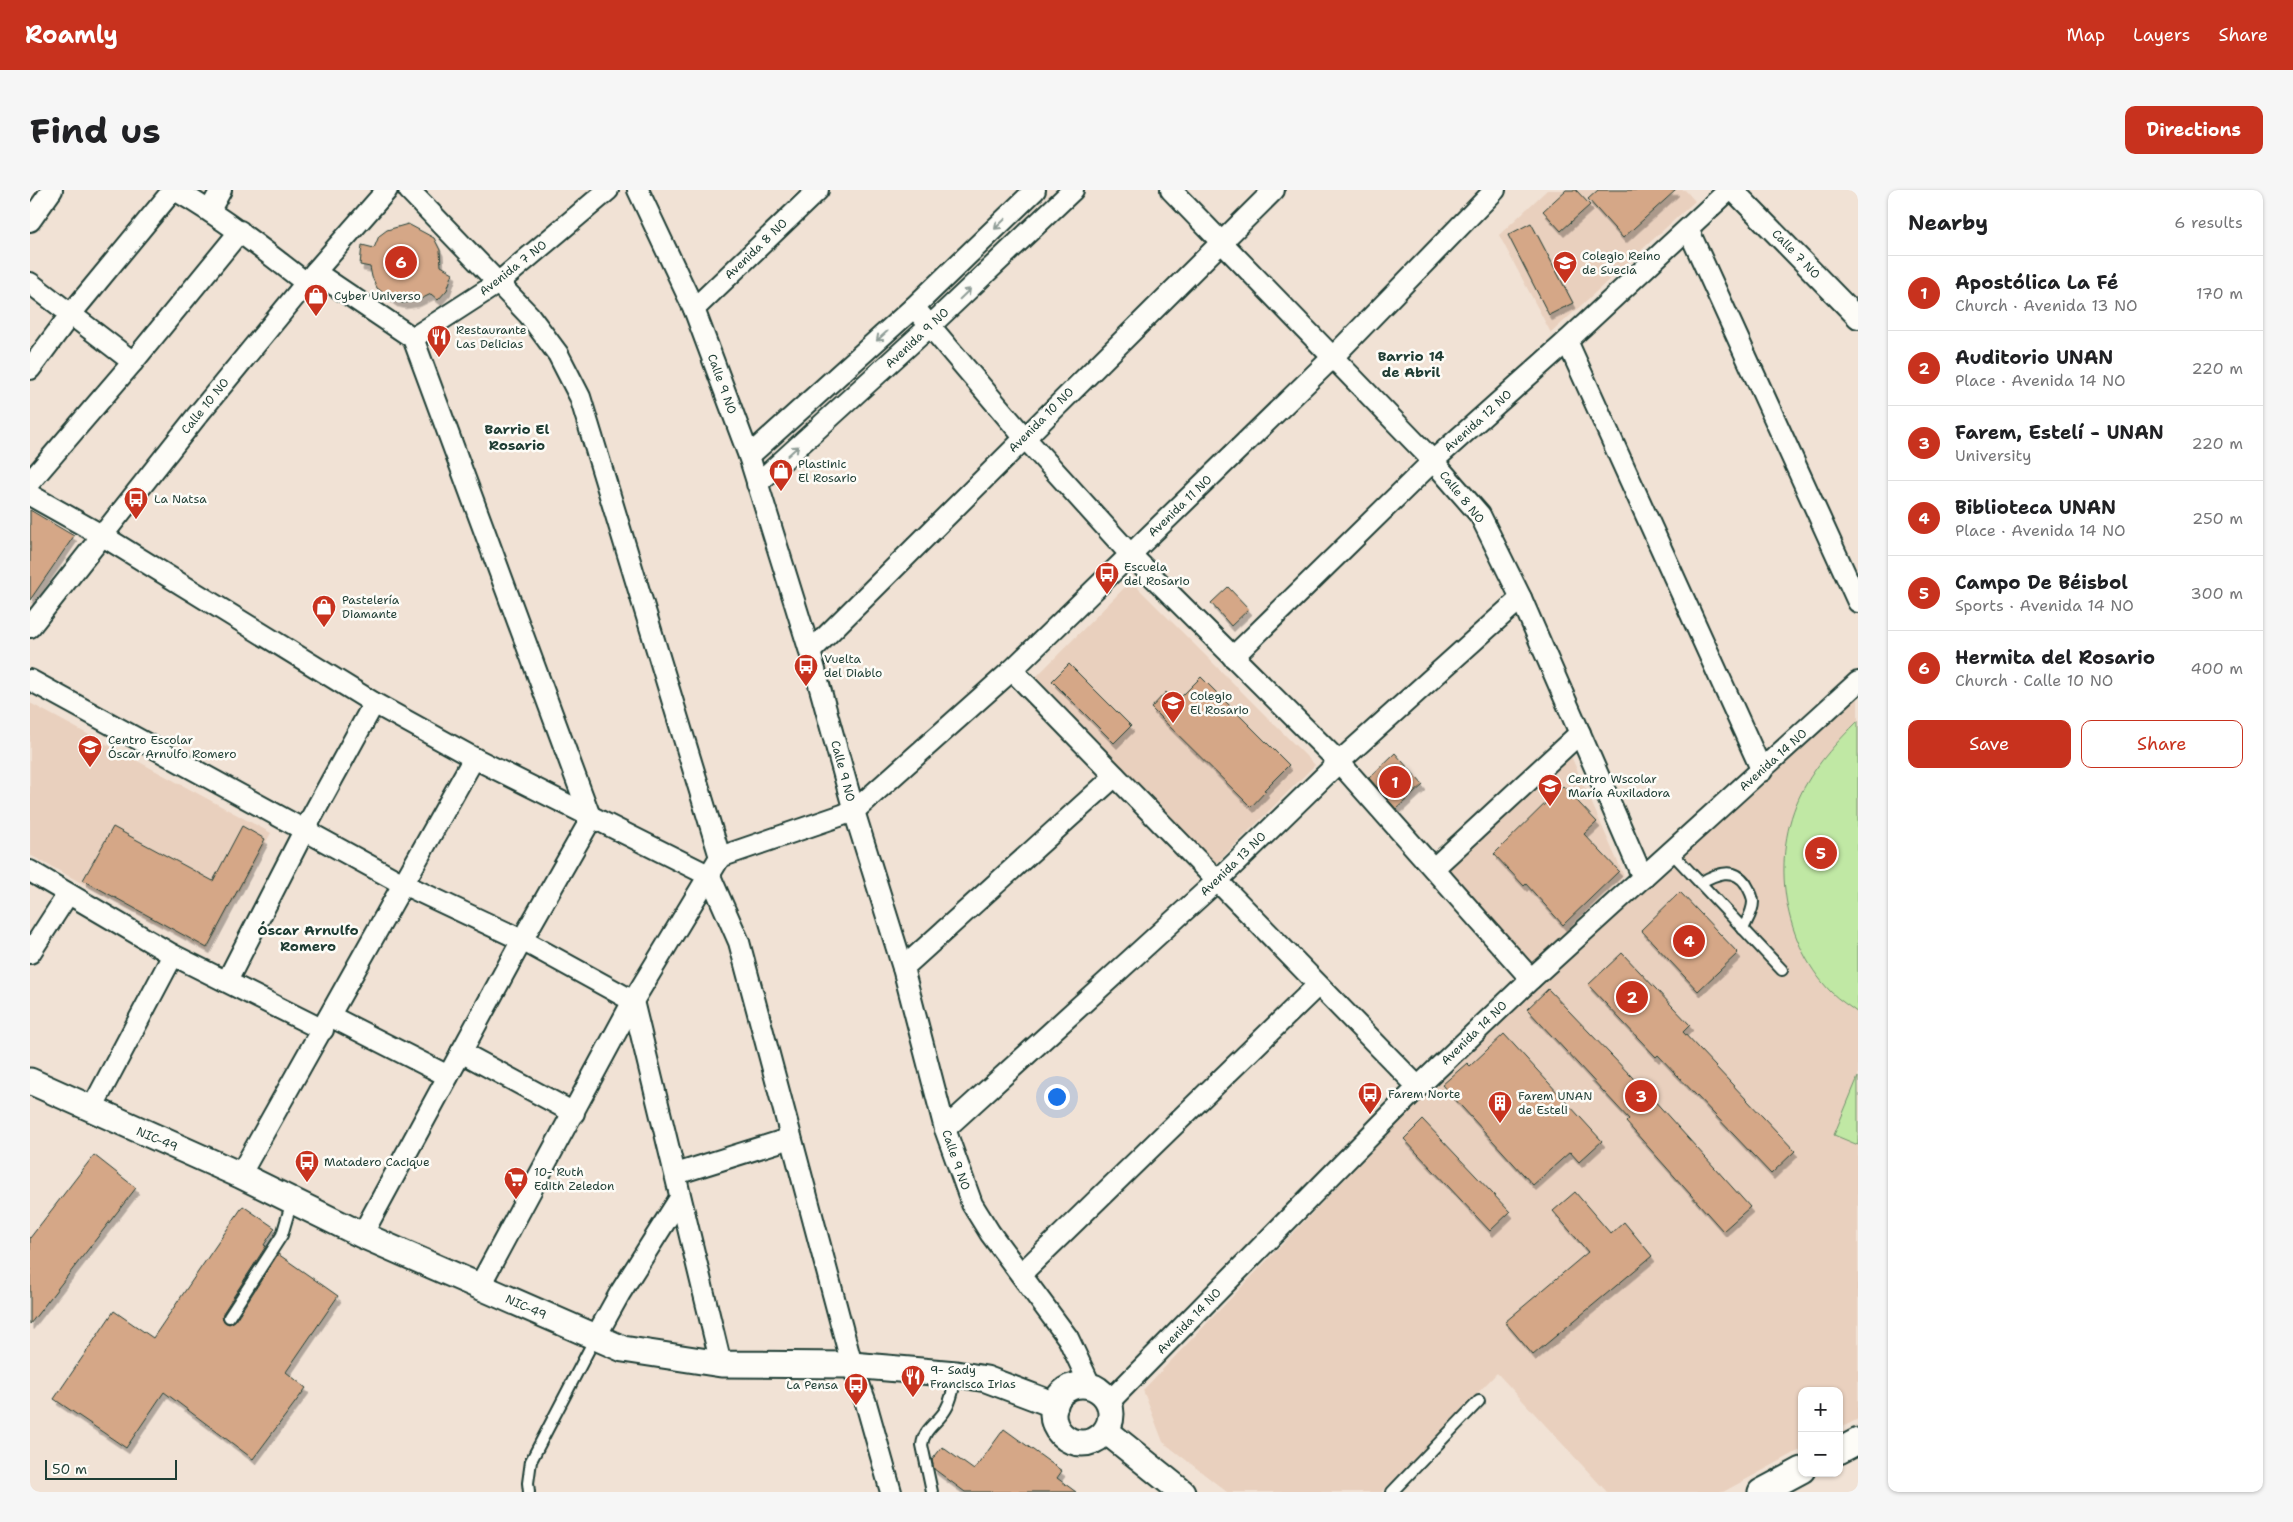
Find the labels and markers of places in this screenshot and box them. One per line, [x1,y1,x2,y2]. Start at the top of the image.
pin: 6 [385,243,417,281]
place label: Colegio Reino de Suecia [1582,248,1661,278]
school or university icon: Colegio Reino de Suecia [1552,250,1578,284]
shop icon: Cyber Universo [303,283,329,317]
place label: Cyber Universo [334,288,421,304]
place label: Restaurante Las Delicias [456,322,527,352]
restaurant icon: Restaurante Las Delicias [426,324,452,358]
place label: Plastinic El Rosario [798,456,857,486]
shop icon: Plastinic El Rosario [768,458,794,492]
bus stop icon: La Natsa [123,486,149,520]
place label: La Natsa [154,491,207,507]
place label: Escuela del Rosario [1124,559,1190,589]
bus stop icon: Escuela del Rosario [1094,561,1120,595]
place label: Pastelería Diamante [342,592,400,622]
shop icon: Pastelería Diamante [311,594,337,628]
place label: Vuelta del Diablo [824,651,882,681]
bus stop icon: Vuelta del Diablo [793,653,819,687]
place label: Colegio El Rosario [1190,688,1249,718]
school or university icon: Colegio El Rosario [1160,690,1186,724]
place label: Centro Escolar Óscar Arnulfo Romero [108,732,236,762]
school or university icon: Centro Escolar Óscar Arnulfo Romero [77,734,103,768]
pin: 1 [1379,763,1411,801]
place label: Centro Wscolar María Auxiladora [1568,771,1670,801]
school or university icon: Centro Wscolar María Auxiladora [1537,773,1563,807]
pin: 5 [1805,834,1837,872]
pin: 4 [1673,922,1705,960]
pin: 2 [1616,978,1648,1016]
pin: 3 [1625,1077,1657,1115]
bus stop icon: Farem Norte [1357,1081,1383,1115]
place label: Farem Norte [1388,1086,1461,1102]
place label: Farem UNAN de Esteli [1518,1088,1592,1118]
building icon: Farem UNAN de Esteli [1487,1090,1513,1124]
bus stop icon: Matadero Cacique [294,1149,320,1183]
place label: Matadero Cacique [324,1154,430,1170]
place label: 10- Ruth Edith Zeledon [534,1164,614,1194]
supermarket icon: 10- Ruth Edith Zeledon [503,1166,529,1200]
place label: 9- Sady Francisca Irias [930,1362,1016,1392]
restaurant icon: 9- Sady Francisca Irias [900,1364,926,1398]
bus stop icon: La Pensa [843,1372,869,1406]
place label: La Pensa [786,1377,839,1393]

